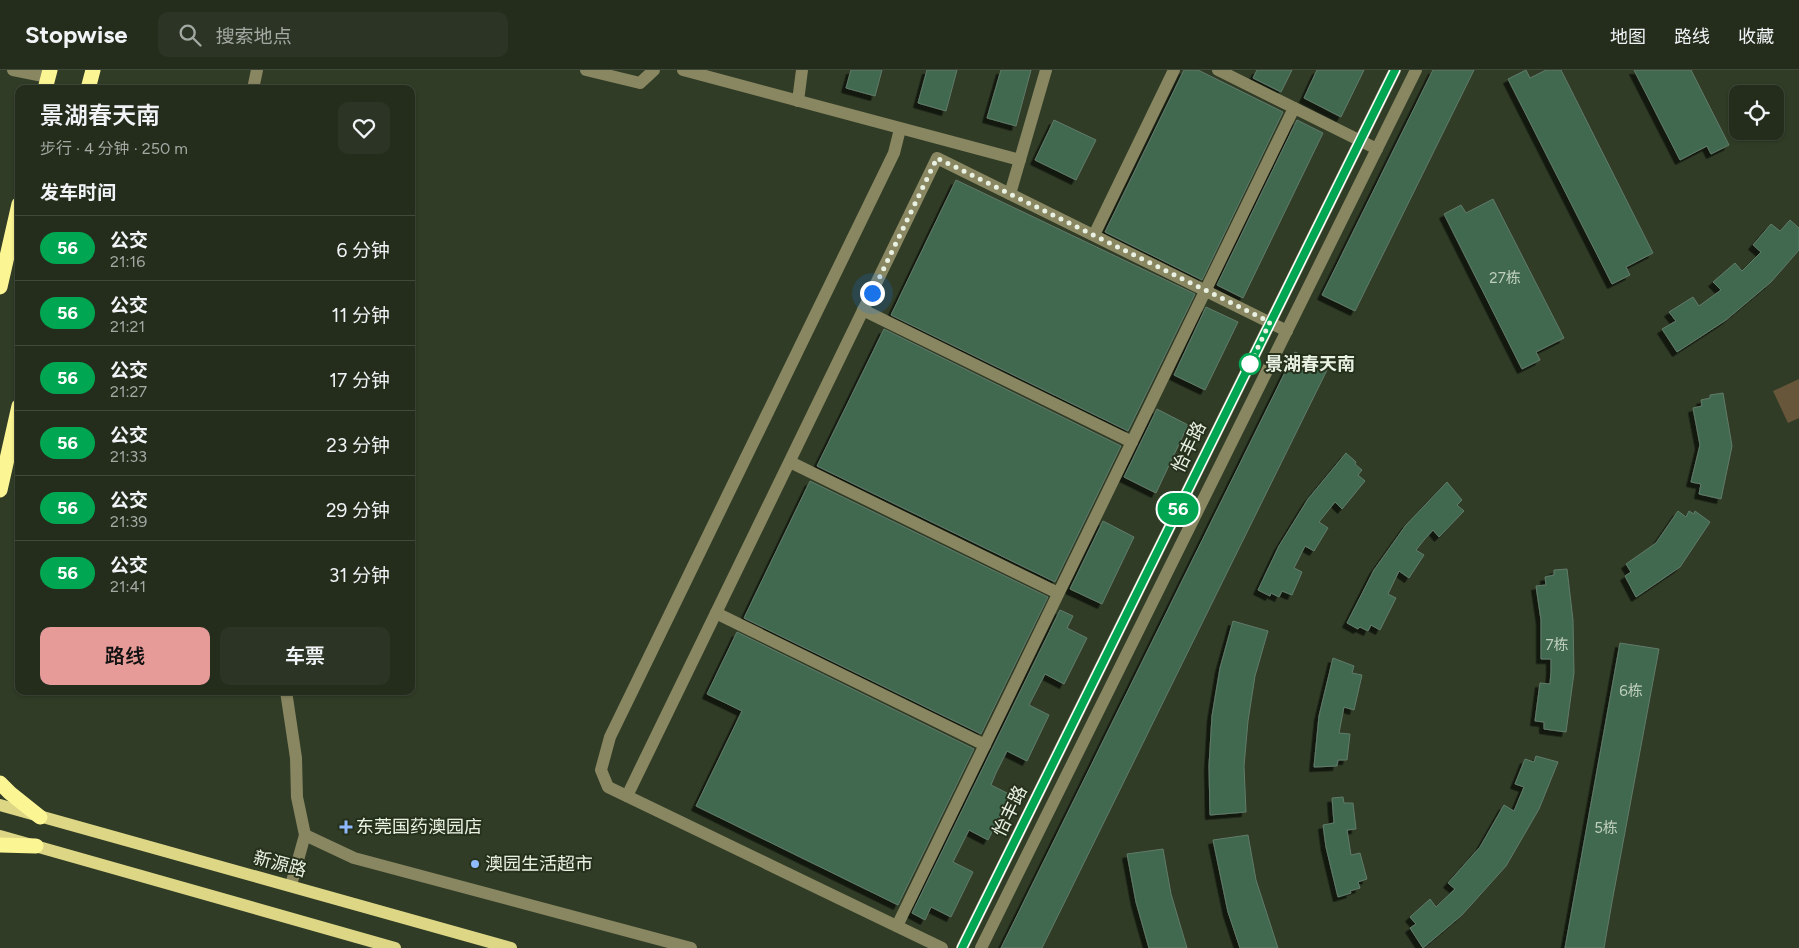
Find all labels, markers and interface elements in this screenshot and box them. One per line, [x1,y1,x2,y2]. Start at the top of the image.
search box [158,12,508,57]
text: Stopwise [25,20,128,49]
icon: search [176,21,204,49]
text: 搜索地点 [216,25,292,48]
text: 地图 [1610,26,1646,48]
text: 路线 [1674,26,1710,48]
text: 收藏 [1738,26,1774,48]
map controls [1729,85,1784,140]
button: locate [1729,85,1784,140]
text: 景湖春天南 [40,101,160,130]
button: heart [338,102,390,154]
text: 步行 · 4 分钟 · 250 m [40,139,188,158]
text: 发车时间 [40,181,116,204]
text: 公交 [110,229,148,252]
text: 56 [57,237,78,259]
text: 6 分钟 [337,239,390,262]
text: 21:16 [110,252,145,271]
house number: 27栋 [1489,269,1521,287]
your location [860,281,885,306]
text: 公交 [110,294,148,317]
text: 56 [57,302,78,324]
text: 11 分钟 [332,304,390,327]
text: 21:21 [110,317,145,336]
marker: 景湖春天南 [1239,353,1261,375]
place label: 景湖春天南 [1265,353,1355,375]
text: 公交 [110,359,148,382]
text: 56 [57,367,78,389]
text: 17 分钟 [329,369,390,392]
text: 21:27 [110,382,147,401]
street label: 怡丰路 [1167,418,1211,476]
text: 公交 [110,424,148,447]
text: 56 [57,432,78,454]
text: 23 分钟 [326,434,390,457]
text: 21:33 [110,447,147,466]
text: 公交 [110,489,148,512]
line badge: 56 [1156,493,1200,525]
text: 56 [57,497,78,519]
text: 56 [1168,498,1188,520]
text: 29 分钟 [326,499,390,522]
text: 21:39 [110,512,147,531]
text: 公交 [110,554,148,577]
text: 56 [57,562,78,584]
text: 31 分钟 [329,564,390,587]
text: 21:41 [110,577,146,596]
button: 路线 [40,627,210,685]
button: 车票 [220,627,390,685]
house number: 7栋 [1545,636,1569,654]
house number: 6栋 [1619,682,1643,700]
street label: 怡丰路 [988,782,1032,840]
place label: 东莞国药澳园店 [356,816,482,838]
house number: 5栋 [1594,819,1618,837]
marker: 东莞国药澳园店 [340,821,352,833]
street label: 新源路 [251,846,309,882]
place label: 澳园生活超市 [485,853,593,875]
marker: 澳园生活超市 [469,858,481,870]

